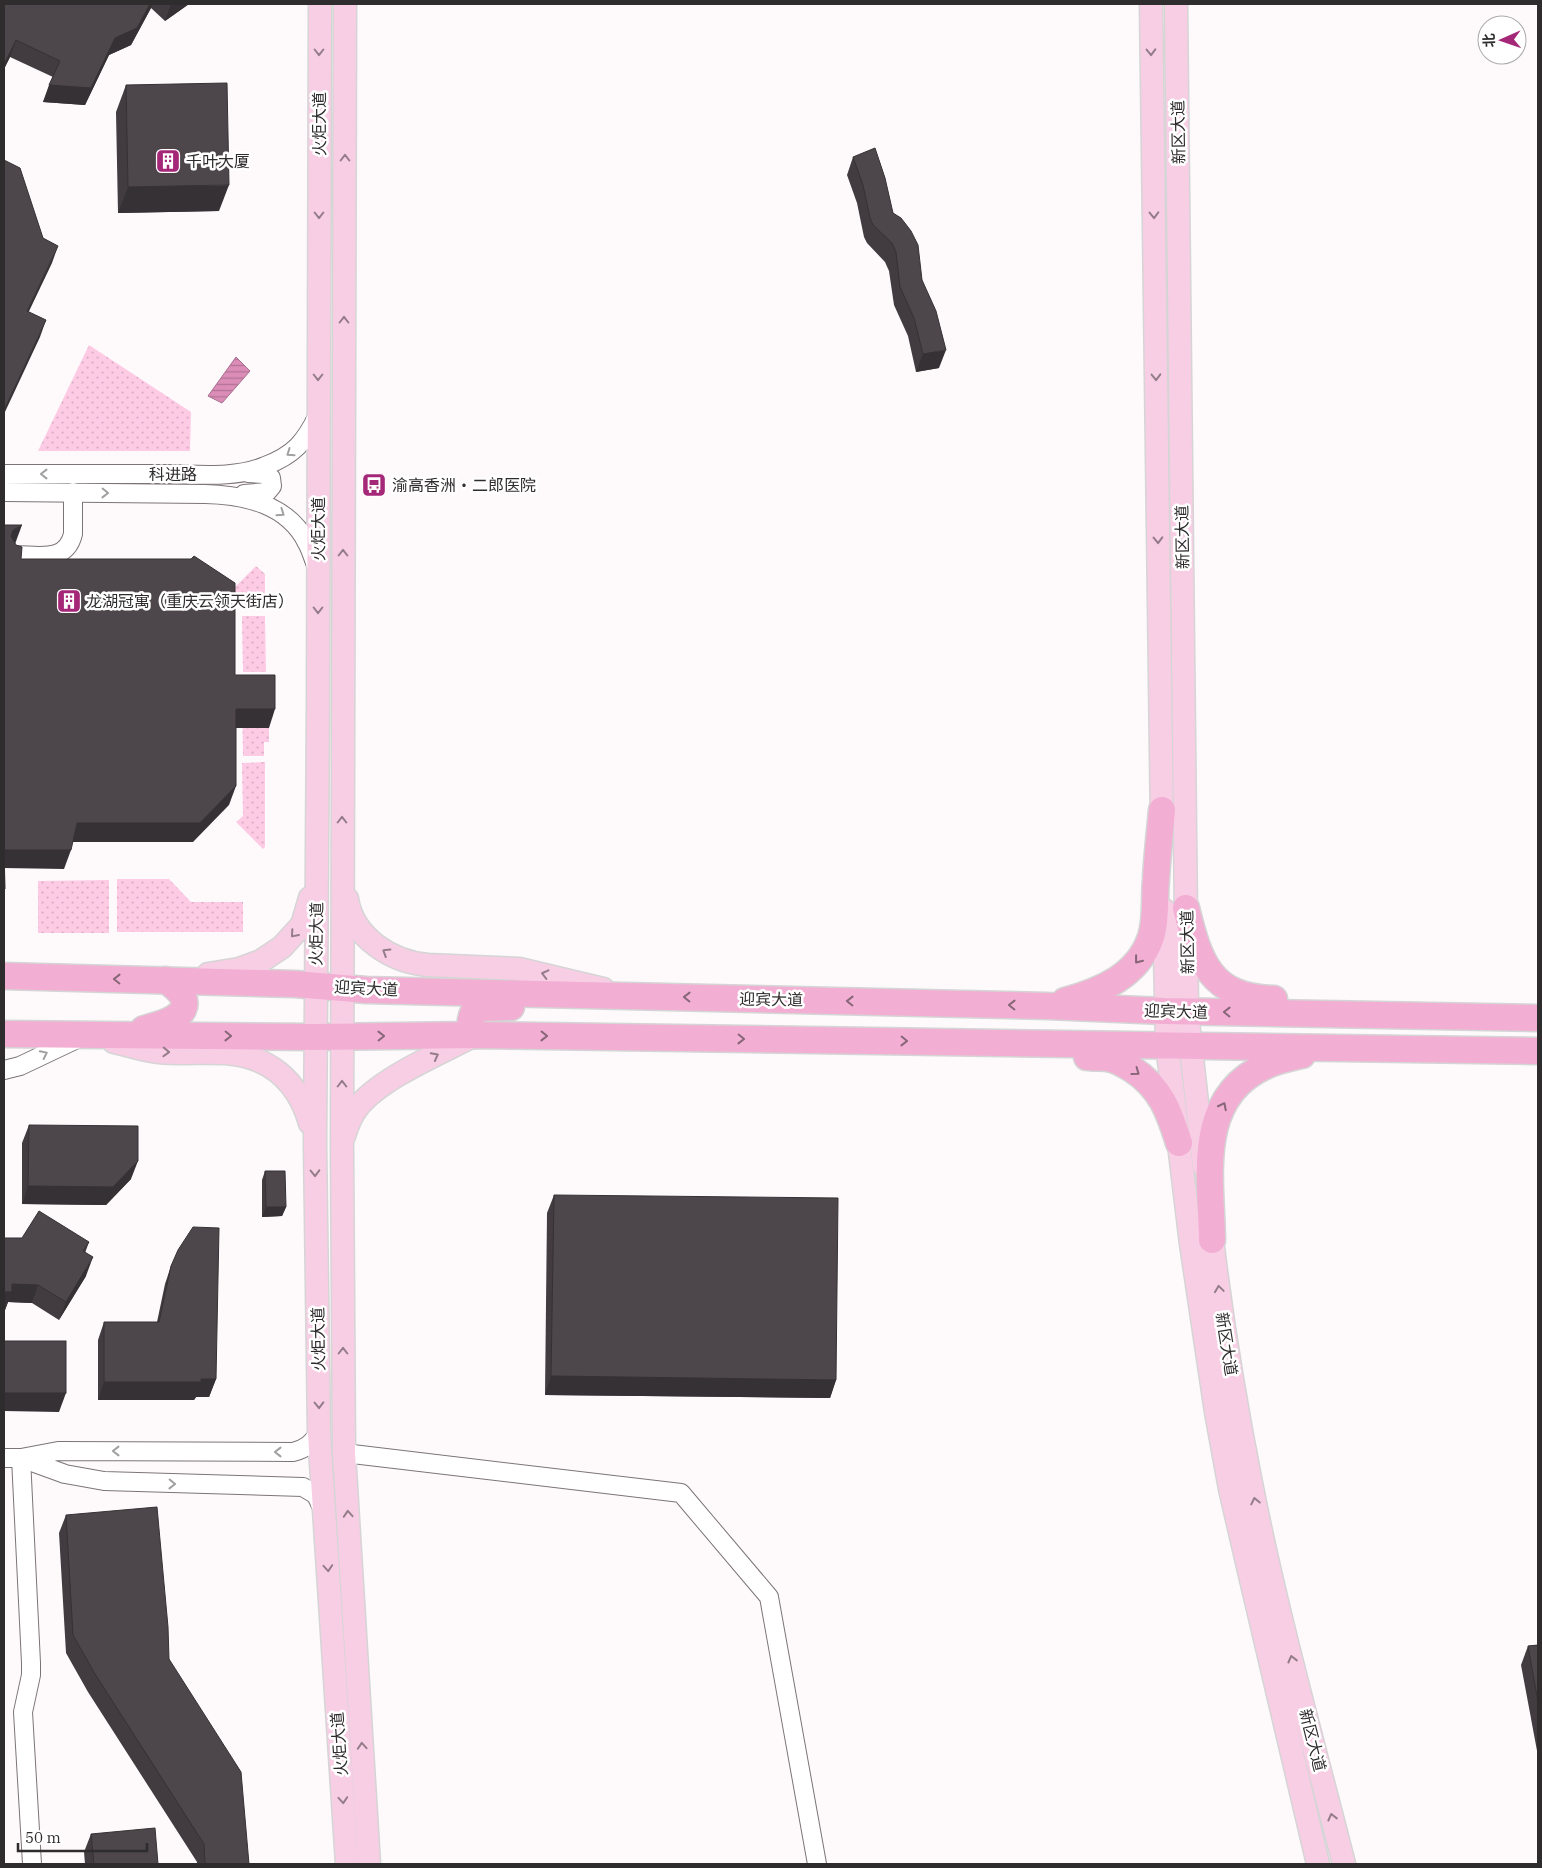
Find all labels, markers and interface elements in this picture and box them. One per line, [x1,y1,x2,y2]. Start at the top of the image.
north arrow [1477,15,1527,65]
text: 北 [1480,33,1498,48]
one-way arrow [314,49,324,57]
one-way arrow [1146,49,1156,57]
street label: 火炬大道 [309,92,329,156]
street label: 新区大道 [1167,100,1189,164]
building icon: 千叶大厦 [155,148,181,174]
place label: 千叶大厦 [186,151,250,171]
one-way arrow [340,153,350,161]
one-way arrow [1148,211,1159,219]
one-way arrow [314,212,324,219]
one-way arrow [339,316,349,324]
one-way arrow [313,374,323,382]
one-way arrow [1151,374,1161,382]
one-way arrow [286,447,295,456]
street label: 科进路 [149,464,197,484]
one-way arrow [40,469,48,479]
bus stop icon: 渝高香洲‧二郎医院 [361,472,387,498]
place label: 渝高香洲‧二郎医院 [392,475,536,495]
one-way arrow [102,488,109,498]
street label: 火炬大道 [308,497,328,561]
street label: 新区大道 [1171,505,1193,569]
one-way arrow [276,507,285,517]
one-way arrow [1153,536,1163,544]
one-way arrow [338,548,348,556]
building icon: 龙湖冠寓（重庆云领天街店） [56,588,82,614]
place label: 龙湖冠寓（重庆云领天街店） [86,591,294,611]
one-way arrow [313,606,323,614]
one-way arrow [337,816,347,824]
street label: 火炬大道 [305,902,327,966]
street label: 新区大道 [1176,910,1198,974]
one-way arrow [291,929,300,938]
one-way arrow [382,948,391,958]
one-way arrow [1135,954,1143,963]
one-way arrow [541,970,550,980]
one-way arrow [113,973,121,984]
street label: 迎宾大道 [334,976,398,1000]
street label: 迎宾大道 [739,988,803,1010]
one-way arrow [683,992,691,1002]
one-way arrow [846,996,854,1006]
one-way arrow [1008,1000,1016,1010]
street label: 迎宾大道 [1144,1000,1208,1022]
one-way arrow [1223,1007,1231,1018]
one-way arrow [225,1030,233,1041]
one-way arrow [378,1031,386,1041]
one-way arrow [540,1031,548,1042]
one-way arrow [738,1034,746,1044]
one-way arrow [900,1036,908,1046]
one-way arrow [162,1047,170,1057]
one-way arrow [39,1051,48,1061]
one-way arrow [430,1052,439,1062]
one-way arrow [1130,1066,1140,1075]
one-way arrow [337,1080,347,1088]
one-way arrow [1216,1102,1226,1111]
one-way arrow [310,1170,320,1177]
one-way arrow [1214,1285,1225,1293]
street label: 火炬大道 [307,1307,329,1371]
street label: 新区大道 [1212,1311,1242,1377]
one-way arrow [338,1347,348,1355]
one-way arrow [314,1402,324,1410]
one-way arrow [112,1446,120,1456]
one-way arrow [274,1447,282,1457]
one-way arrow [168,1478,176,1489]
one-way arrow [1250,1497,1261,1506]
one-way arrow [342,1509,353,1517]
one-way arrow [323,1564,334,1572]
one-way arrow [1288,1656,1298,1664]
street label: 新区大道 [1296,1707,1330,1773]
street label: 火炬大道 [327,1711,351,1777]
one-way arrow [356,1741,367,1749]
one-way arrow [337,1796,348,1804]
one-way arrow [1327,1813,1338,1821]
scale bar [18,1820,146,1852]
text: 50 m [25,1828,61,1847]

